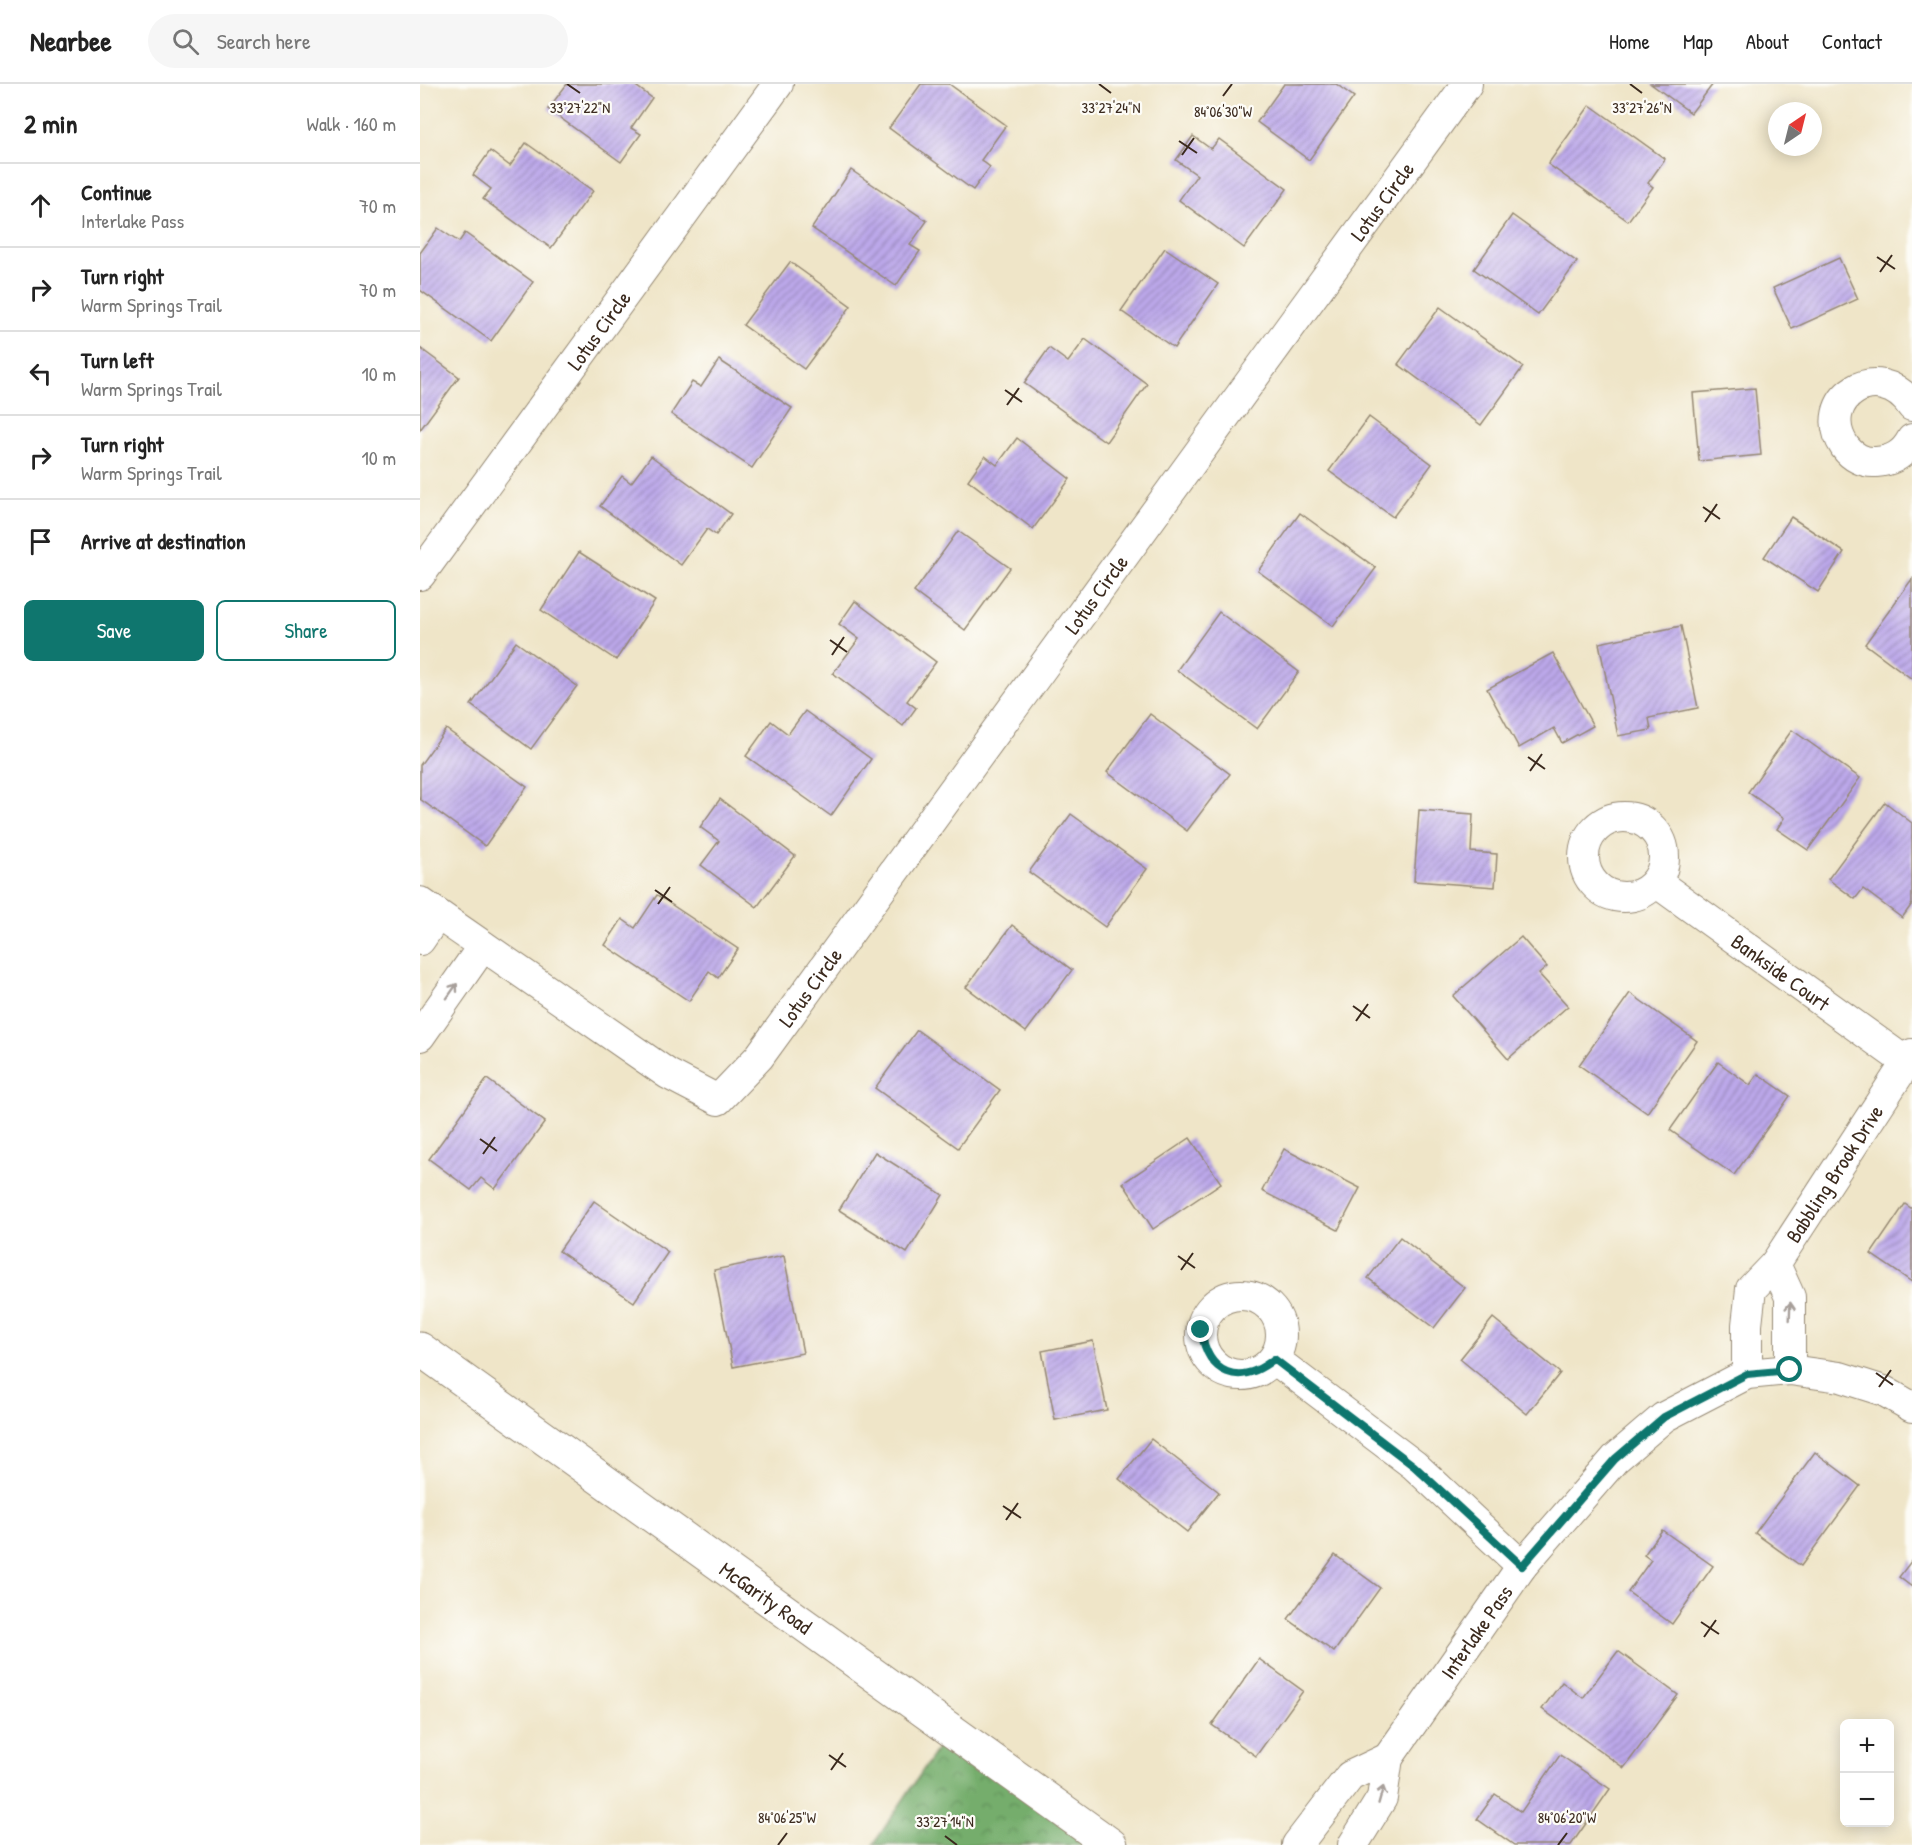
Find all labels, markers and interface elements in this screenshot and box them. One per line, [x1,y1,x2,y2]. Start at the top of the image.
search box [148,14,568,68]
text: Nearbee [30,22,112,60]
icon: search [169,25,202,58]
text: Search here [217,26,311,56]
text: Home [1609,27,1650,56]
text: Map [1683,27,1713,56]
text: About [1746,27,1789,56]
text: Contact [1822,27,1882,56]
text: 33°27'22"N [550,97,610,118]
text: 33°27'24"N [1082,97,1141,118]
text: 33°27'26"N [1612,97,1672,118]
text: 84°06'30"W [1194,101,1253,122]
north arrow [1768,102,1822,156]
text: 2 min [24,106,77,141]
text: Walk · 160 m [307,110,396,137]
street label: Lotus Circle [1343,156,1420,247]
text: Continue [81,177,152,207]
icon: ahead [24,189,57,222]
text: 70 m [359,192,396,219]
text: Interlake Pass [81,207,184,234]
text: Turn right [81,261,164,291]
icon: right [24,273,57,306]
text: 70 m [359,276,396,303]
street label: Lotus Circle [560,285,637,376]
text: Warm Springs Trail [81,291,222,318]
text: Turn left [81,345,154,375]
icon: left [24,357,57,390]
text: 10 m [362,360,396,387]
text: Warm Springs Trail [81,375,222,402]
text: Turn right [81,429,164,459]
icon: right [24,441,57,474]
text: 10 m [362,444,396,471]
text: Warm Springs Trail [81,459,222,486]
icon: arrive [24,525,57,558]
text: Arrive at destination [81,526,246,556]
street label: Lotus Circle [1057,549,1134,640]
button: Save [24,600,204,661]
button: Share [216,600,396,661]
street label: Bankside Court [1726,927,1837,1018]
street label: Lotus Circle [771,942,848,1033]
one-way arrow [446,983,458,999]
street label: Babbling Brook Drive [1778,1099,1890,1248]
one-way arrow [1784,1302,1795,1322]
route end [1187,1316,1213,1342]
route start [1776,1356,1802,1382]
street label: McGarity Road [714,1554,818,1640]
street label: Interlake Pass [1433,1579,1519,1684]
map controls [1840,1719,1894,1827]
button: + [1840,1719,1894,1773]
button: − [1840,1773,1894,1827]
one-way arrow [1376,1785,1387,1804]
text: 84°06'25"W [758,1807,817,1828]
text: 84°06'20"W [1538,1807,1597,1828]
text: 33°27'14"N [916,1811,974,1832]

